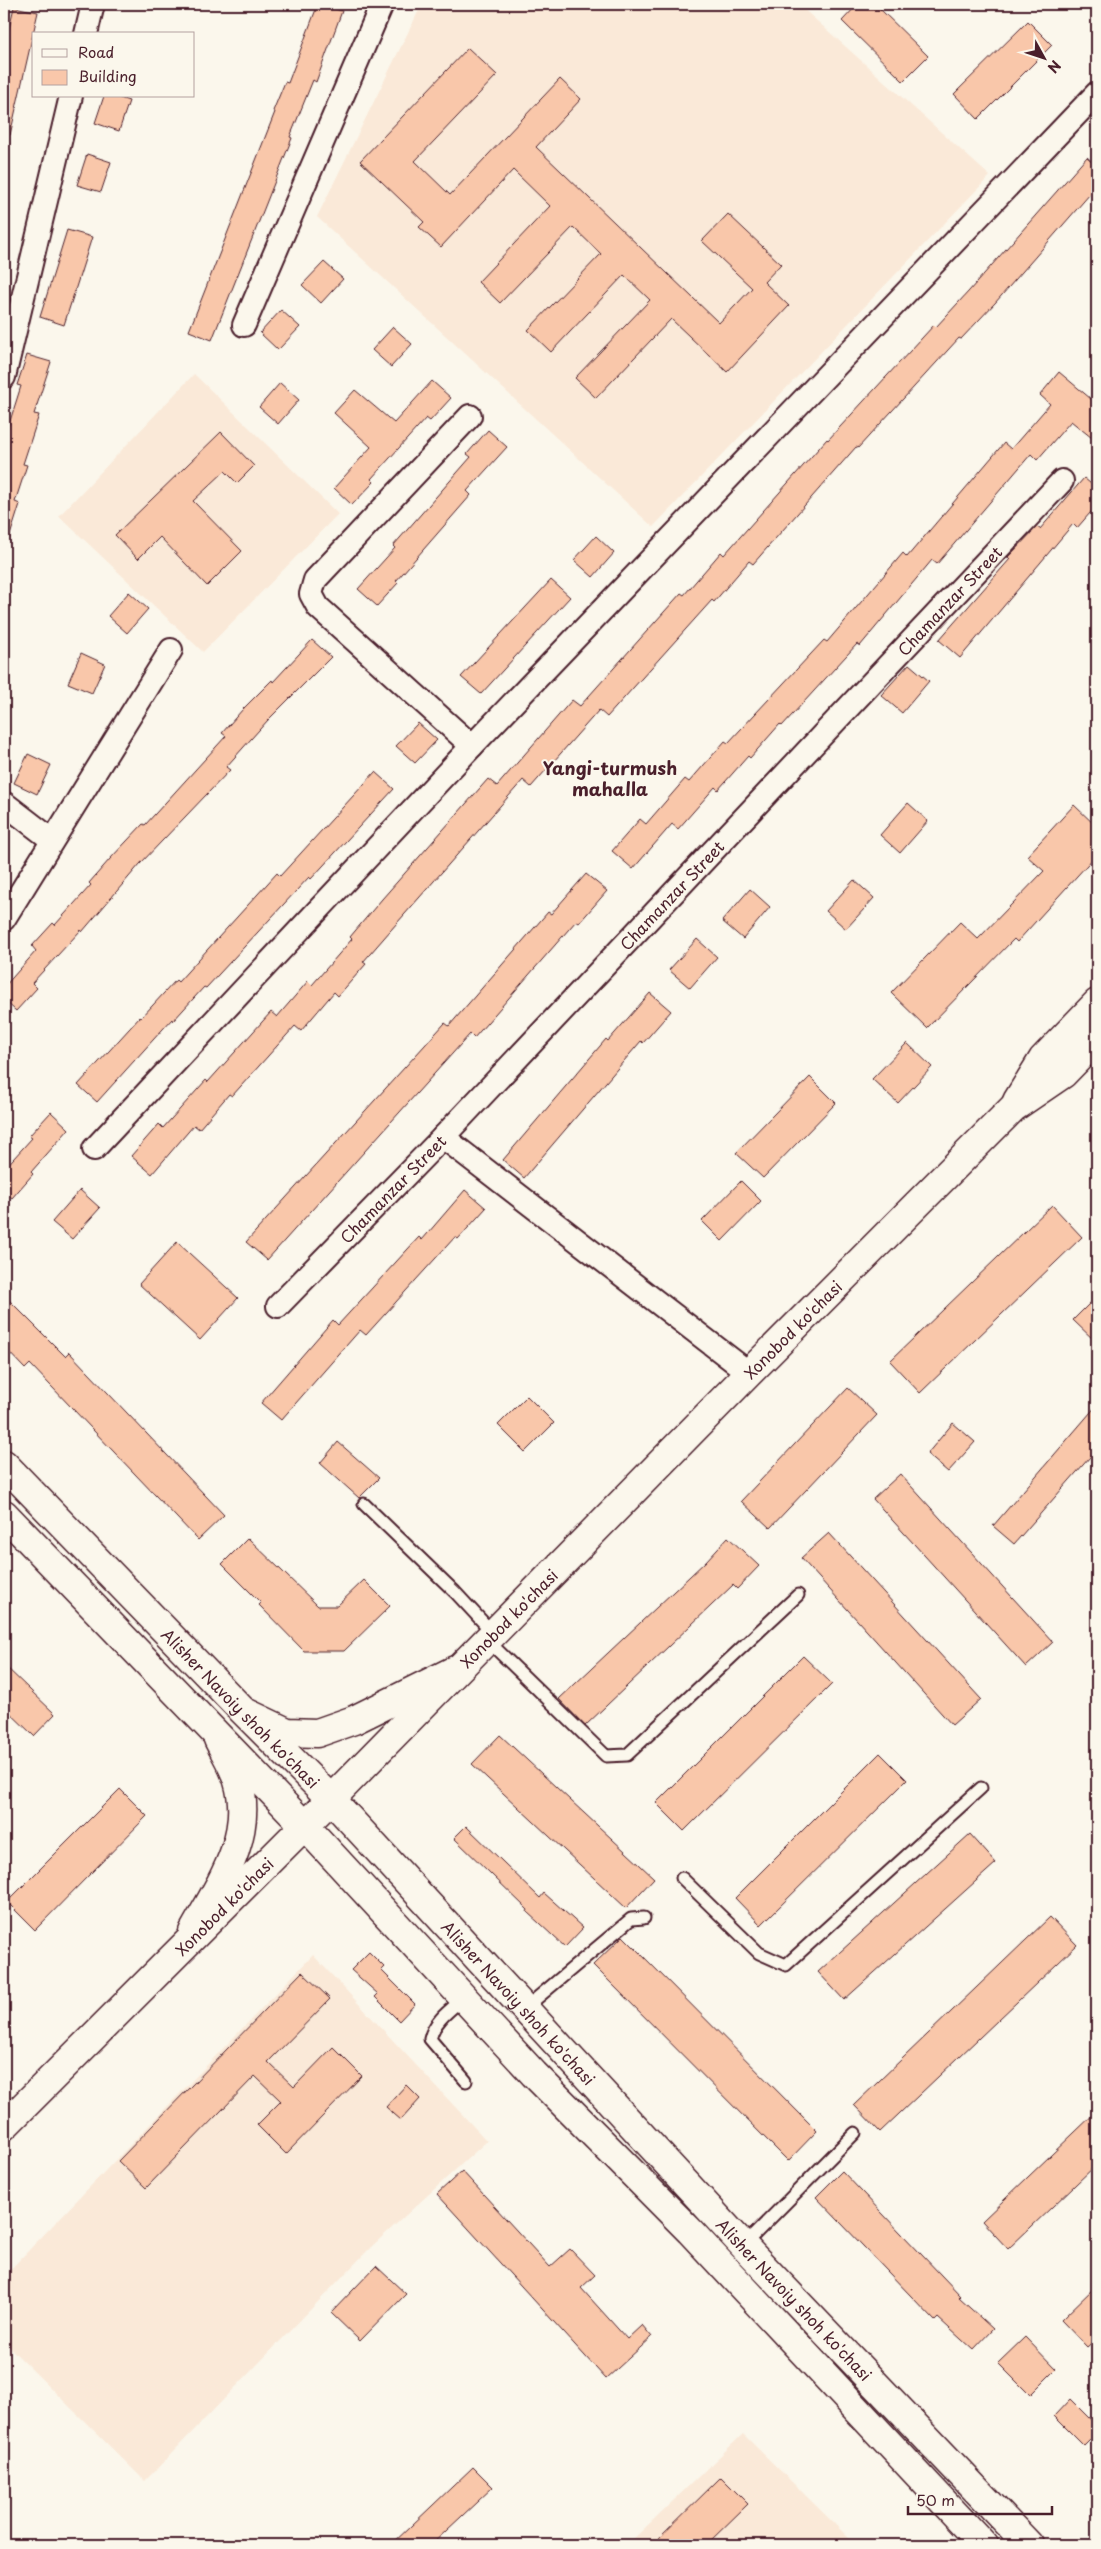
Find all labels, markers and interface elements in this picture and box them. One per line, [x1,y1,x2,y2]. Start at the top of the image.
legend [32,32,195,98]
north arrow [1018,32,1068,82]
text: Road [78,40,114,63]
text: N [1043,56,1066,78]
text: Building [78,64,137,87]
street label: Chamanzar Street [892,540,1008,661]
district label: Yangi-turmush mahalla [543,754,677,802]
street label: Chamanzar Street [614,834,730,955]
street label: Chamanzar Street [334,1129,451,1248]
street label: Xonobod ko'chasi [738,1275,847,1384]
street label: Xonobod ko'chasi [454,1563,563,1673]
street label: Alisher Navoiy shoh ko'chasi [157,1622,325,1793]
street label: Xonobod ko'chasi [169,1851,279,1961]
street label: Alisher Navoiy shoh ko'chasi [437,1915,601,2090]
street label: Alisher Navoiy shoh ko'chasi [711,2212,878,2386]
scale bar [908,2484,1052,2516]
text: 50 m [916,2488,955,2511]

